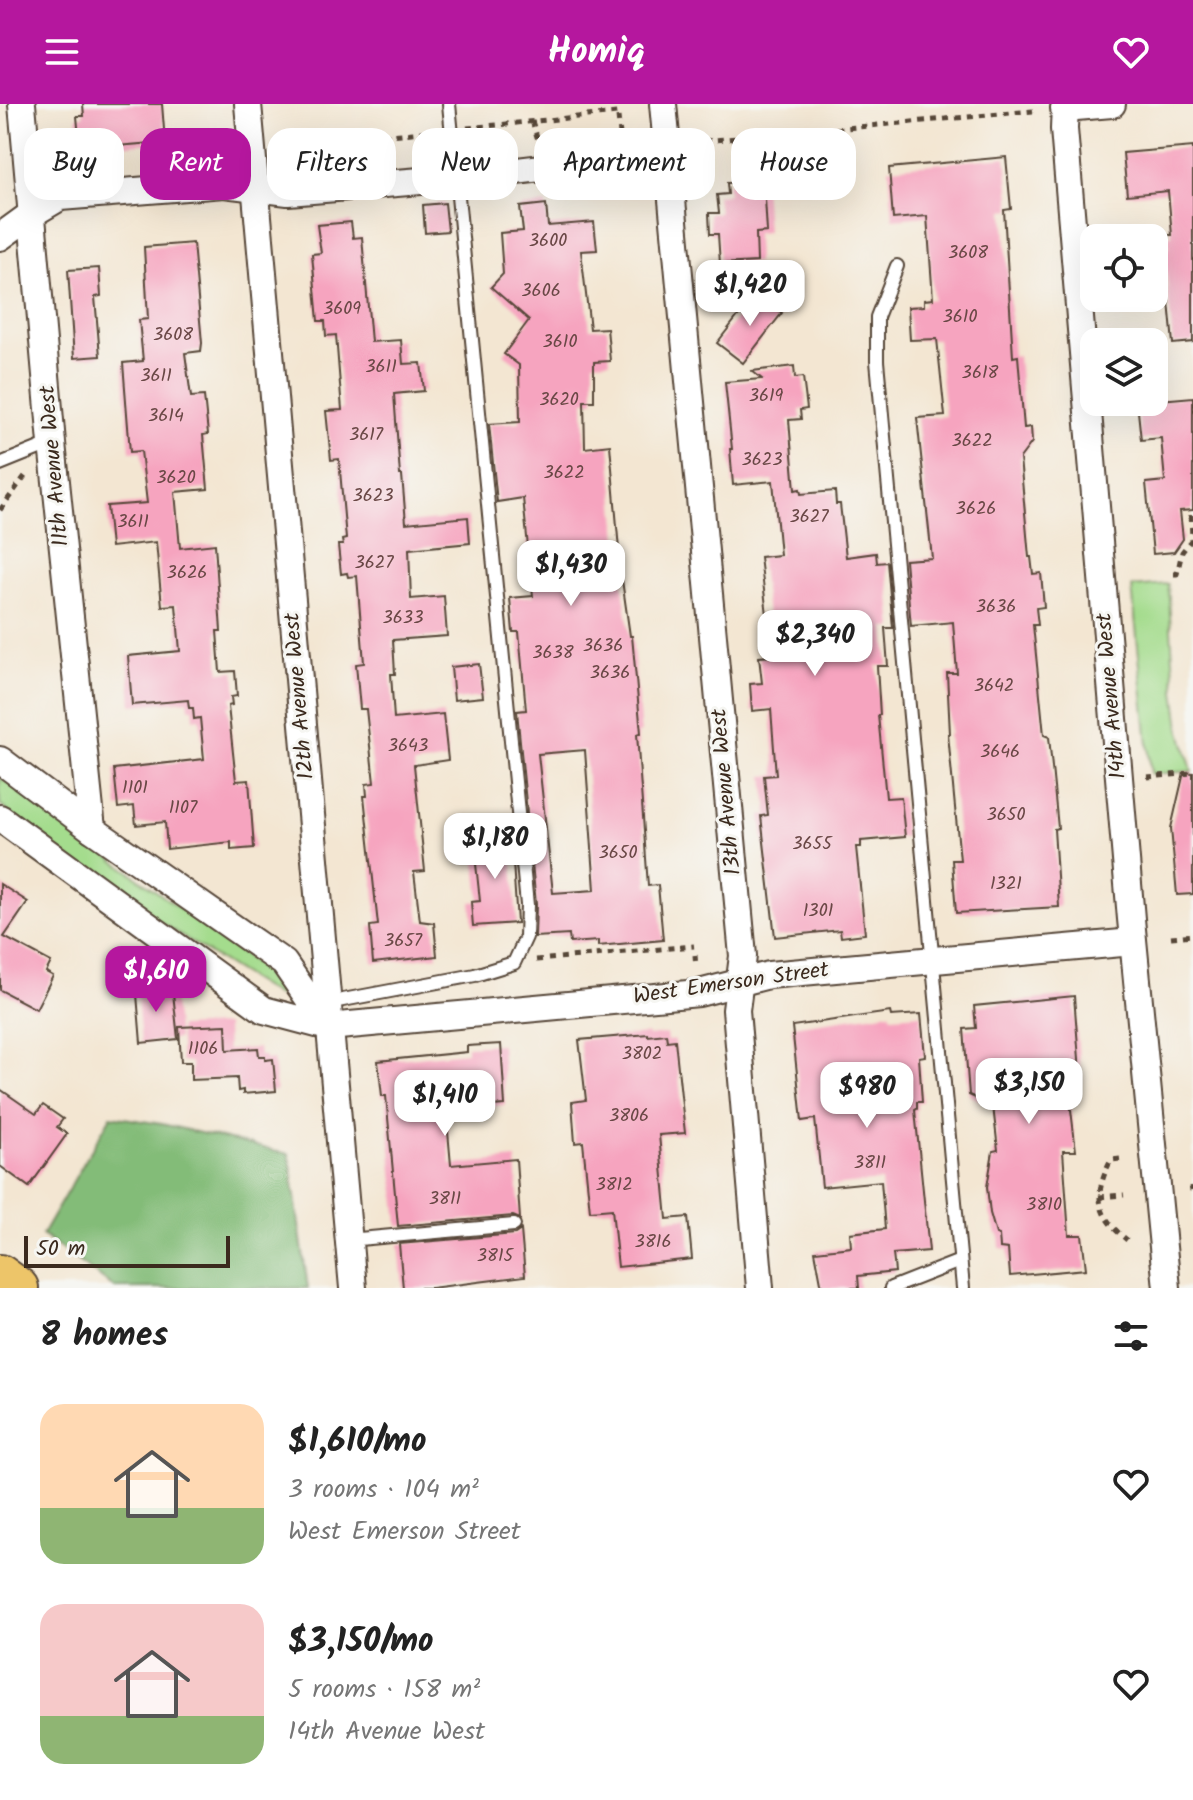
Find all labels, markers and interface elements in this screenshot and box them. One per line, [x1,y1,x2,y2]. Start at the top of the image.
text: Homiq [548,24,645,81]
icon: menu [40,30,84,74]
icon: heart [1109,30,1153,74]
chip: Buy [24,128,124,200]
chip: Rent [140,128,251,200]
chip: Filters [267,128,396,200]
chip: New [412,128,518,200]
chip: Apartment [534,128,715,200]
chip: House [731,128,856,200]
map controls [1080,224,1168,416]
button: locate [1080,224,1168,312]
house number: 3600 [529,227,567,256]
house number: 3608 [948,239,988,268]
pin: $1,420 [685,260,815,328]
text: $1,420 [714,265,786,307]
house number: 3606 [521,277,561,306]
house number: 3609 [323,295,361,324]
house number: 3610 [943,303,977,332]
house number: 3608 [153,321,193,350]
house number: 3610 [543,328,577,357]
button: layers [1080,328,1168,416]
house number: 3611 [365,353,397,382]
house number: 3618 [962,359,999,388]
house number: 3611 [140,362,172,391]
house number: 3619 [749,382,784,411]
street label: 11th Avenue West [30,384,79,548]
house number: 3620 [539,386,579,415]
house number: 3614 [148,402,184,431]
house number: 3617 [349,421,384,450]
house number: 3622 [951,427,993,456]
house number: 3623 [741,446,783,475]
house number: 3622 [543,459,585,488]
house number: 3620 [156,464,196,493]
house number: 3623 [352,482,394,511]
house number: 3626 [956,495,996,524]
house number: 3627 [789,503,829,532]
house number: 3611 [117,508,149,537]
pin: $1,430 [506,540,636,608]
text: $1,430 [535,545,607,587]
house number: 3627 [354,549,394,578]
house number: 3626 [167,559,207,588]
house number: 3636 [976,593,1016,622]
house number: 3633 [383,604,423,633]
pin: $2,340 [750,610,880,678]
street label: 12th Avenue West [275,611,325,781]
street label: 14th Avenue West [1087,611,1137,781]
text: $2,340 [775,615,855,657]
house number: 3636 [583,632,623,661]
house number: 3638 [532,639,574,668]
house number: 3636 [590,659,630,688]
house number: 3642 [974,672,1014,701]
street label: 13th Avenue West [702,707,752,877]
house number: 3643 [388,732,428,761]
house number: 3646 [980,738,1020,767]
house number: 1101 [122,774,148,803]
house number: 1107 [169,794,198,823]
house number: 3650 [987,801,1025,830]
pin: $1,180 [430,813,560,881]
text: $1,180 [462,818,528,860]
house number: 3655 [792,830,833,859]
house number: 3650 [599,839,637,868]
house number: 1321 [990,870,1022,899]
house number: 1301 [803,897,833,926]
house number: 3657 [384,927,423,956]
pin: $1,610 [91,946,221,1014]
text: $1,610 [123,951,189,993]
street label: West Emerson Street [631,953,831,1015]
house number: 1106 [188,1035,218,1064]
house number: 3802 [622,1040,662,1069]
pin: $3,150 [964,1058,1094,1126]
pin: $980 [820,1062,914,1130]
text: $3,150 [994,1063,1064,1105]
text: $980 [838,1067,896,1109]
pin: $1,410 [380,1070,510,1138]
text: $1,410 [412,1075,478,1117]
house number: 3806 [609,1102,649,1131]
house number: 3811 [854,1149,886,1178]
house number: 3812 [595,1171,633,1200]
house number: 3811 [429,1185,461,1214]
house number: 3810 [1026,1191,1062,1220]
house number: 3816 [635,1228,671,1257]
scale bar [24,1232,230,1268]
text: 50 m [36,1232,85,1267]
house number: 3815 [477,1242,515,1271]
text: 8 homes [40,1309,168,1363]
icon: filters [1109,1314,1153,1358]
text: $1,610/mo [288,1415,426,1469]
icon: home [104,1436,200,1532]
icon: heart [1109,1462,1153,1506]
text: 3 rooms · 104 m² [288,1469,479,1511]
text: West Emerson Street [288,1511,521,1553]
text: $3,150/mo [288,1615,434,1669]
icon: home [104,1636,200,1732]
icon: heart [1109,1662,1153,1706]
text: 5 rooms · 158 m² [288,1669,480,1711]
text: 14th Avenue West [288,1711,485,1753]

